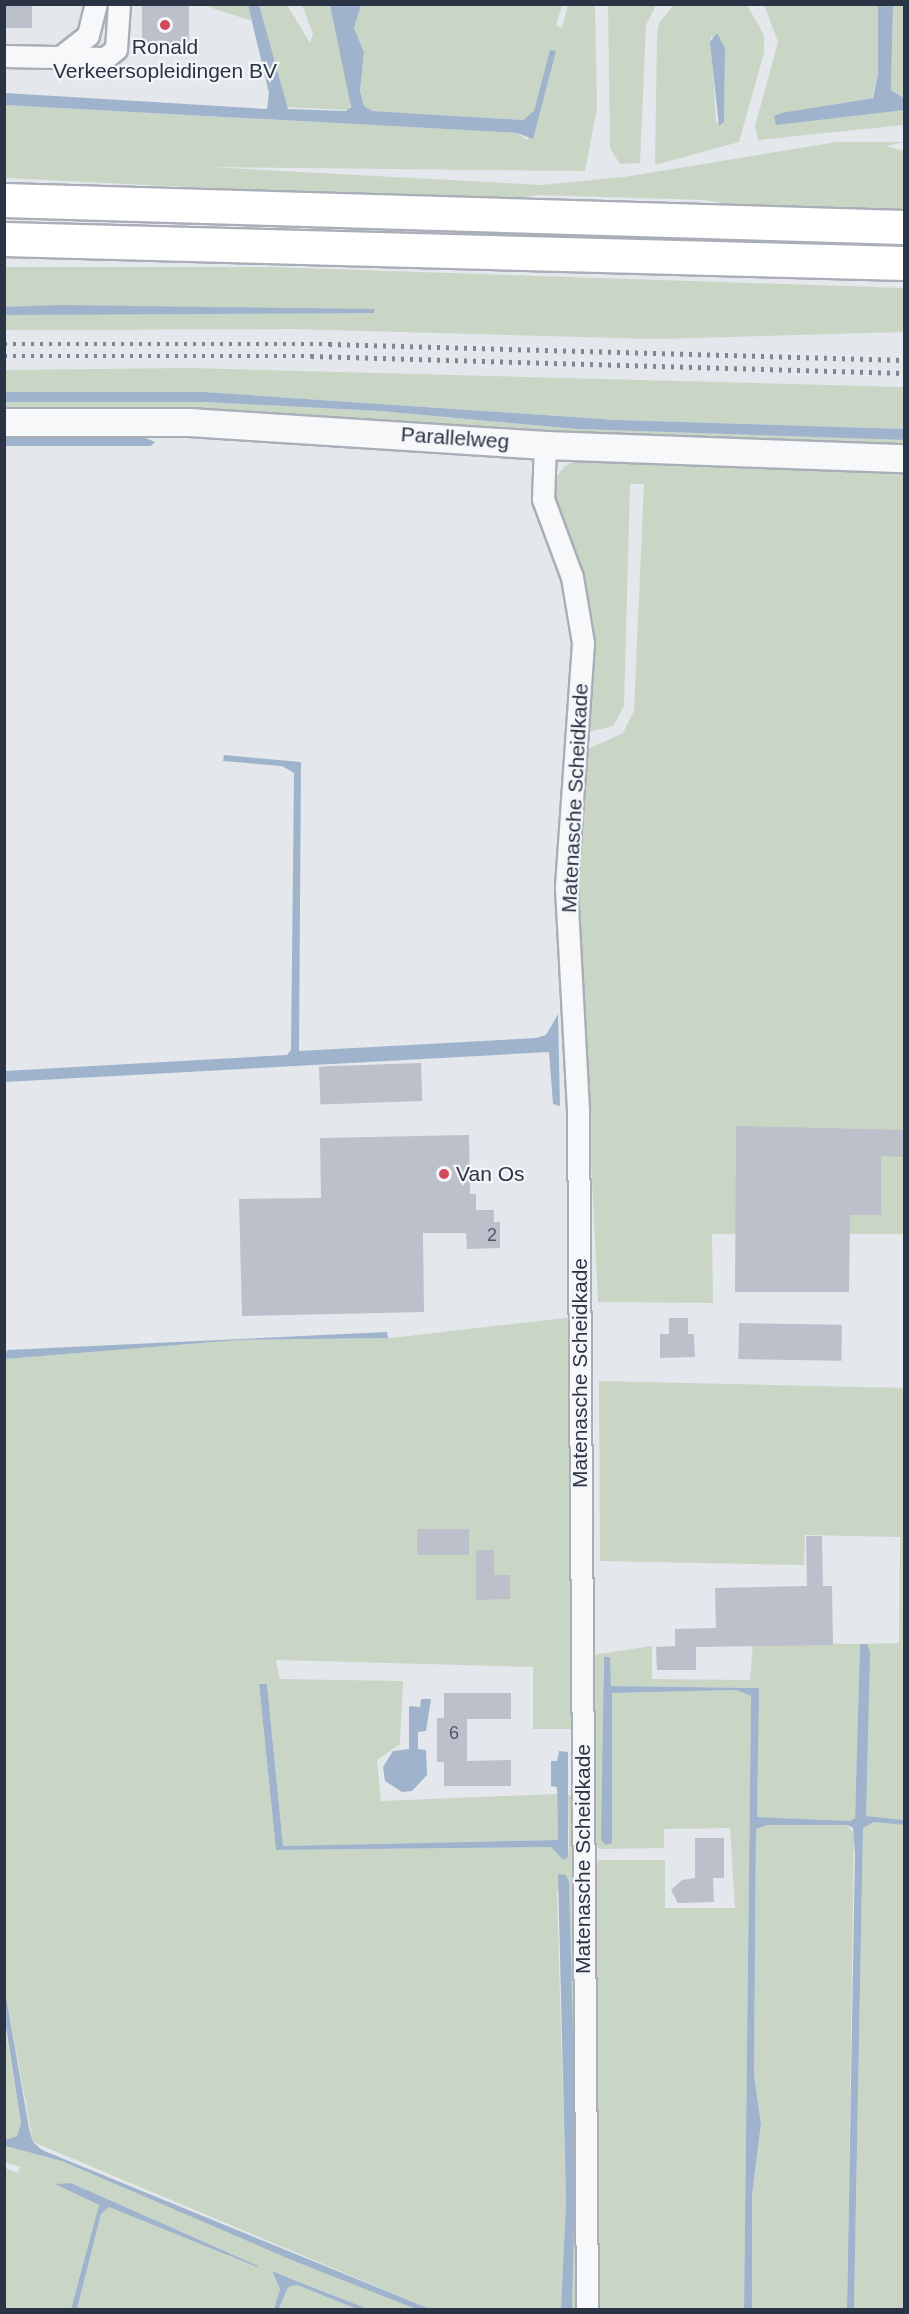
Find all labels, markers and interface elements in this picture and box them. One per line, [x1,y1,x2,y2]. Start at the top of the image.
marker: Ronald Verkeersopleidingen BV [158,18,172,32]
place label: Ronald Verkeersopleidingen BV [53,34,277,84]
street label: Parallelweg [400,422,510,454]
street label: Matenasche Scheidkade [556,683,594,913]
place label: Van Os [456,1161,524,1187]
marker: Van Os [437,1167,451,1181]
house number: 2 [487,1224,497,1246]
street label: Matenasche Scheidkade [567,1258,593,1488]
house number: 6 [449,1722,459,1744]
street label: Matenasche Scheidkade [570,1744,596,1974]

